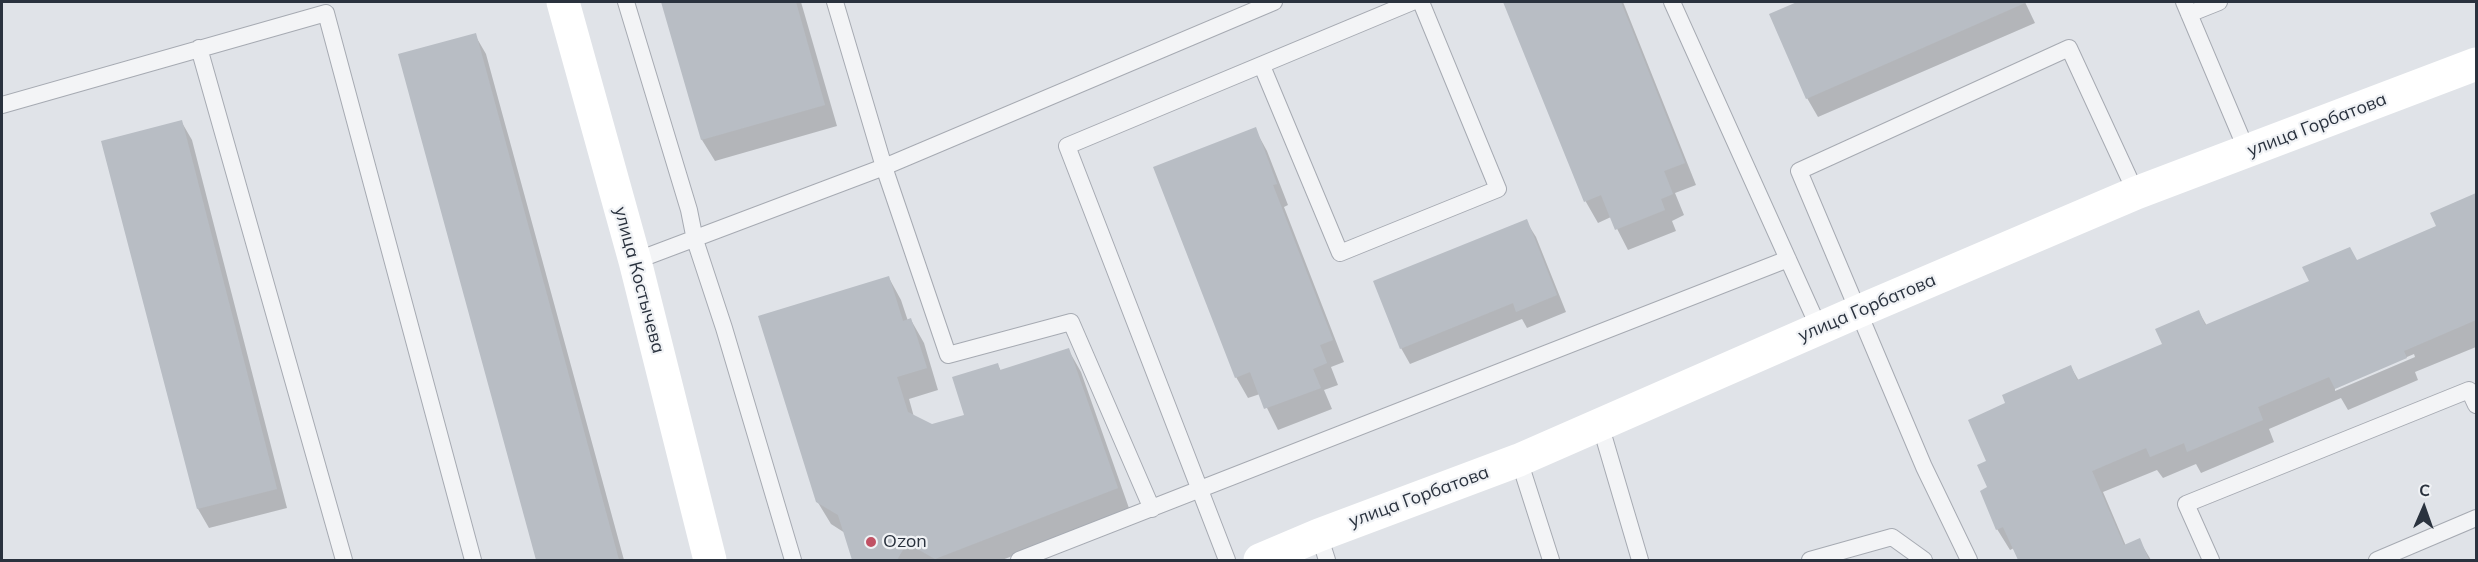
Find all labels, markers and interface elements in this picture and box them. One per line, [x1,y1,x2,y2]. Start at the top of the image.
street label: улица Горбатова [2244,88,2390,162]
street label: улица Костычева [609,204,669,356]
street label: улица Горбатова [1795,269,1939,347]
street label: улица Горбатова [1346,462,1492,532]
north arrow [2394,478,2454,538]
text: С [2419,480,2430,500]
place label: Ozon [883,531,927,553]
marker: Ozon [864,535,878,549]

